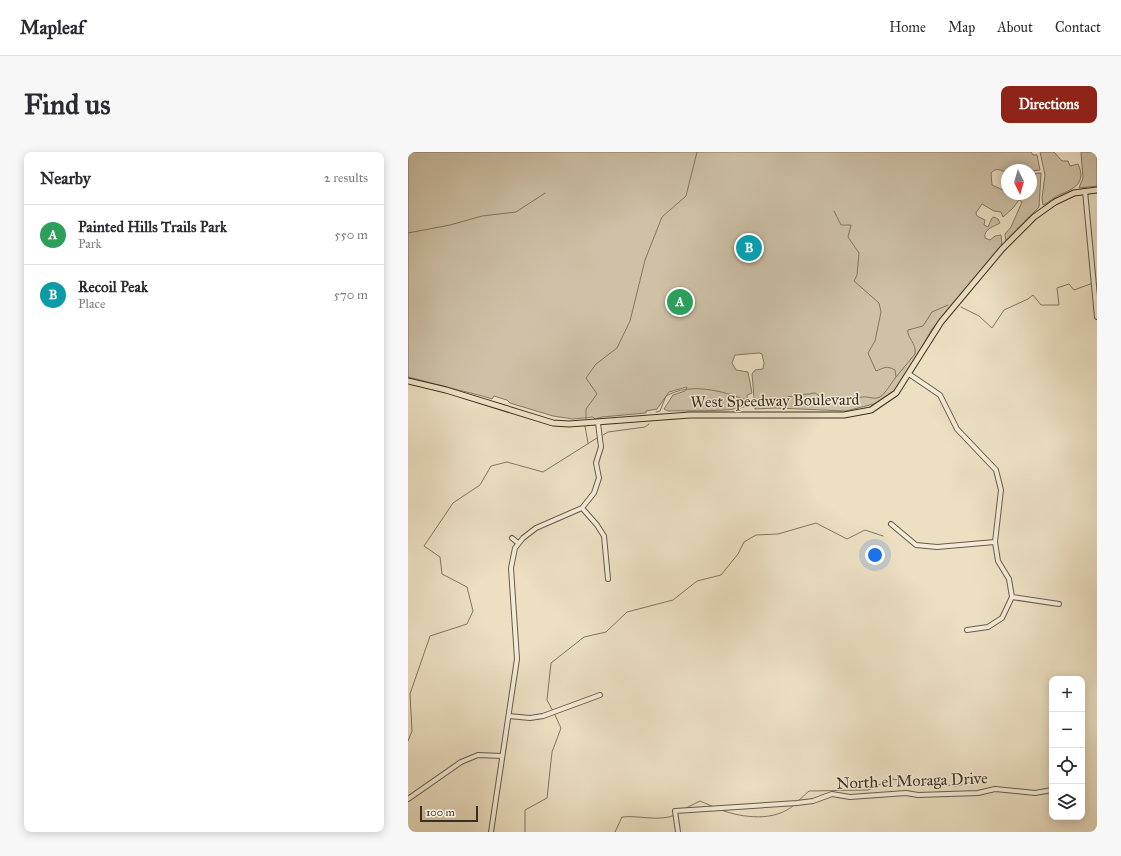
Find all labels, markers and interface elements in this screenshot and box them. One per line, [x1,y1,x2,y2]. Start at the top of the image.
text: Mapleaf [20,16,84,39]
text: Home [889,19,926,36]
text: Map [948,19,975,36]
text: About [997,19,1033,36]
text: Contact [1055,19,1101,36]
button: Directions [1001,86,1097,123]
text: Find us [24,87,110,122]
north arrow [1001,164,1037,200]
text: Nearby [40,168,91,189]
text: 2 results [324,170,368,186]
text: Painted Hills Trails Park [78,218,227,236]
text: A [49,227,57,243]
text: 550 m [335,227,368,243]
pin: B [736,233,762,263]
text: Park [78,236,102,252]
text: Recoil Peak [78,278,148,296]
text: B [49,287,57,303]
text: 570 m [334,287,368,303]
pin: A [667,287,693,317]
text: Place [78,296,105,312]
street label: West Speedway Boulevard [690,390,860,411]
your location [865,545,885,565]
map controls [1049,676,1085,820]
button: + [1049,676,1085,712]
button: − [1049,712,1085,748]
button: locate [1049,748,1085,784]
street label: North el Moraga Drive [836,768,989,794]
button: layers [1049,784,1085,820]
scale bar [420,804,478,823]
text: 100 m [426,806,455,819]

